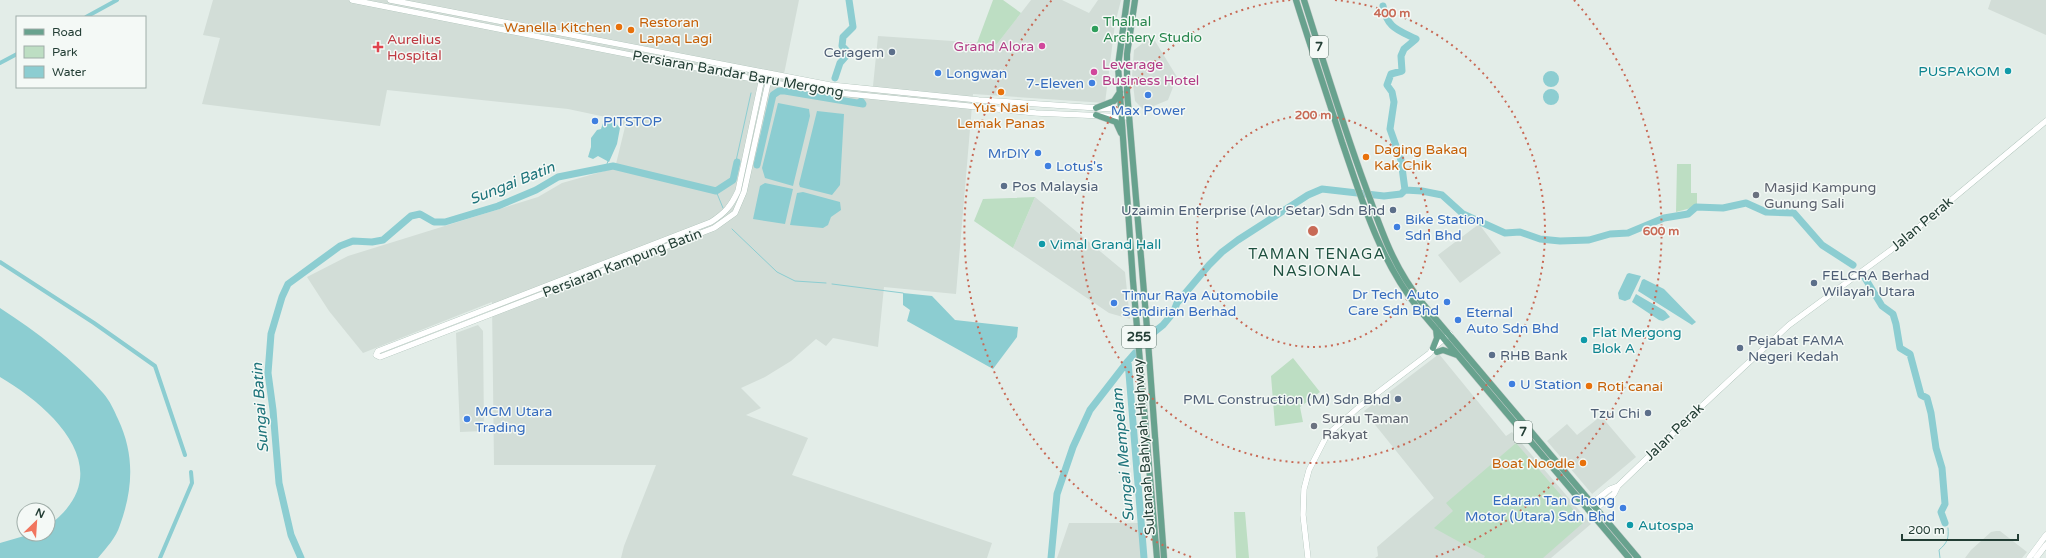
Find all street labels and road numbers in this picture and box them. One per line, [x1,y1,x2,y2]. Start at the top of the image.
road number: 7 [1310,36,1328,58]
street label: Persiaran Bandar Baru Mergong [631,47,845,101]
street label: Jalan Perak [1887,193,1957,255]
street label: Persiaran Kampung Batin [540,225,704,301]
road number: 255 [1122,326,1156,348]
street label: Sultanah Bahiyah Highway [1129,358,1159,536]
street label: Jalan Perak [1641,399,1707,464]
road number: 7 [1514,421,1532,443]

